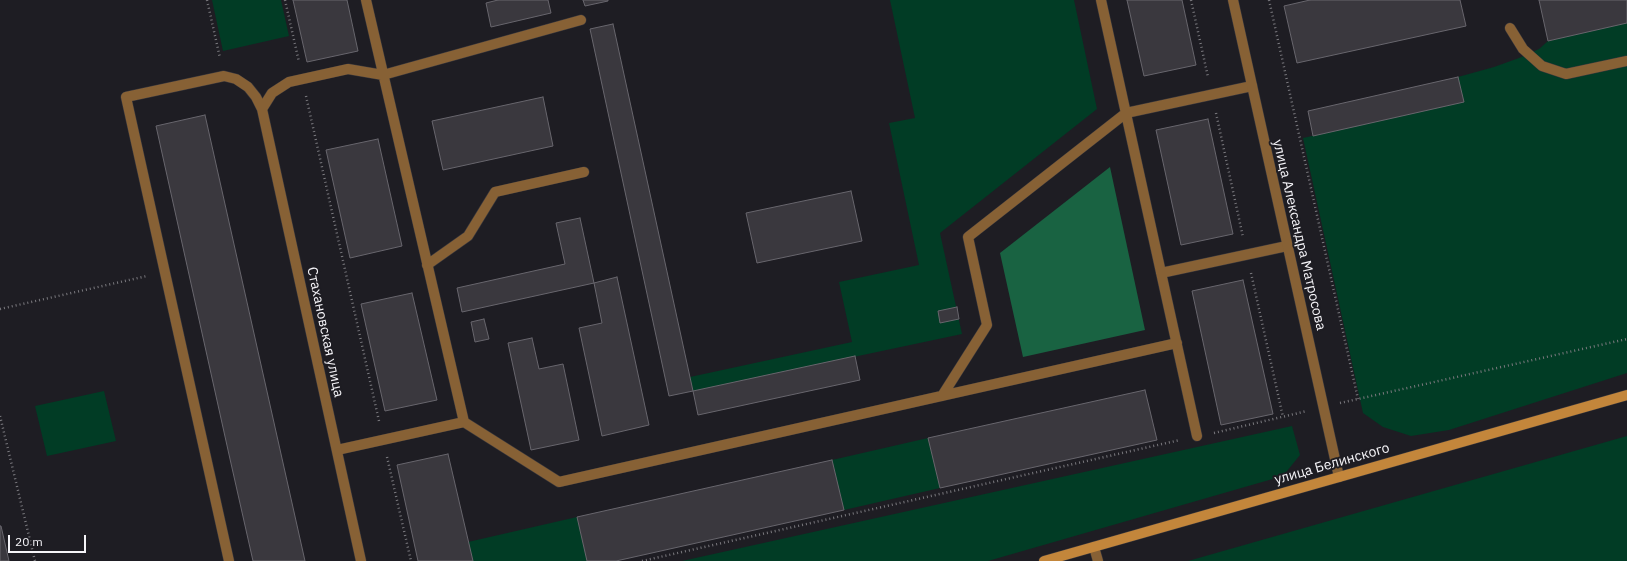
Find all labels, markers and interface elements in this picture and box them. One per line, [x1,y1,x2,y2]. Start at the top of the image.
street label: улица Александра Матросова [1269,138,1329,332]
street label: Стахановская улица [303,265,347,399]
street label: улица Белинского [1272,440,1392,488]
scale bar [10,527,88,553]
text: 20 m [15,534,43,549]

